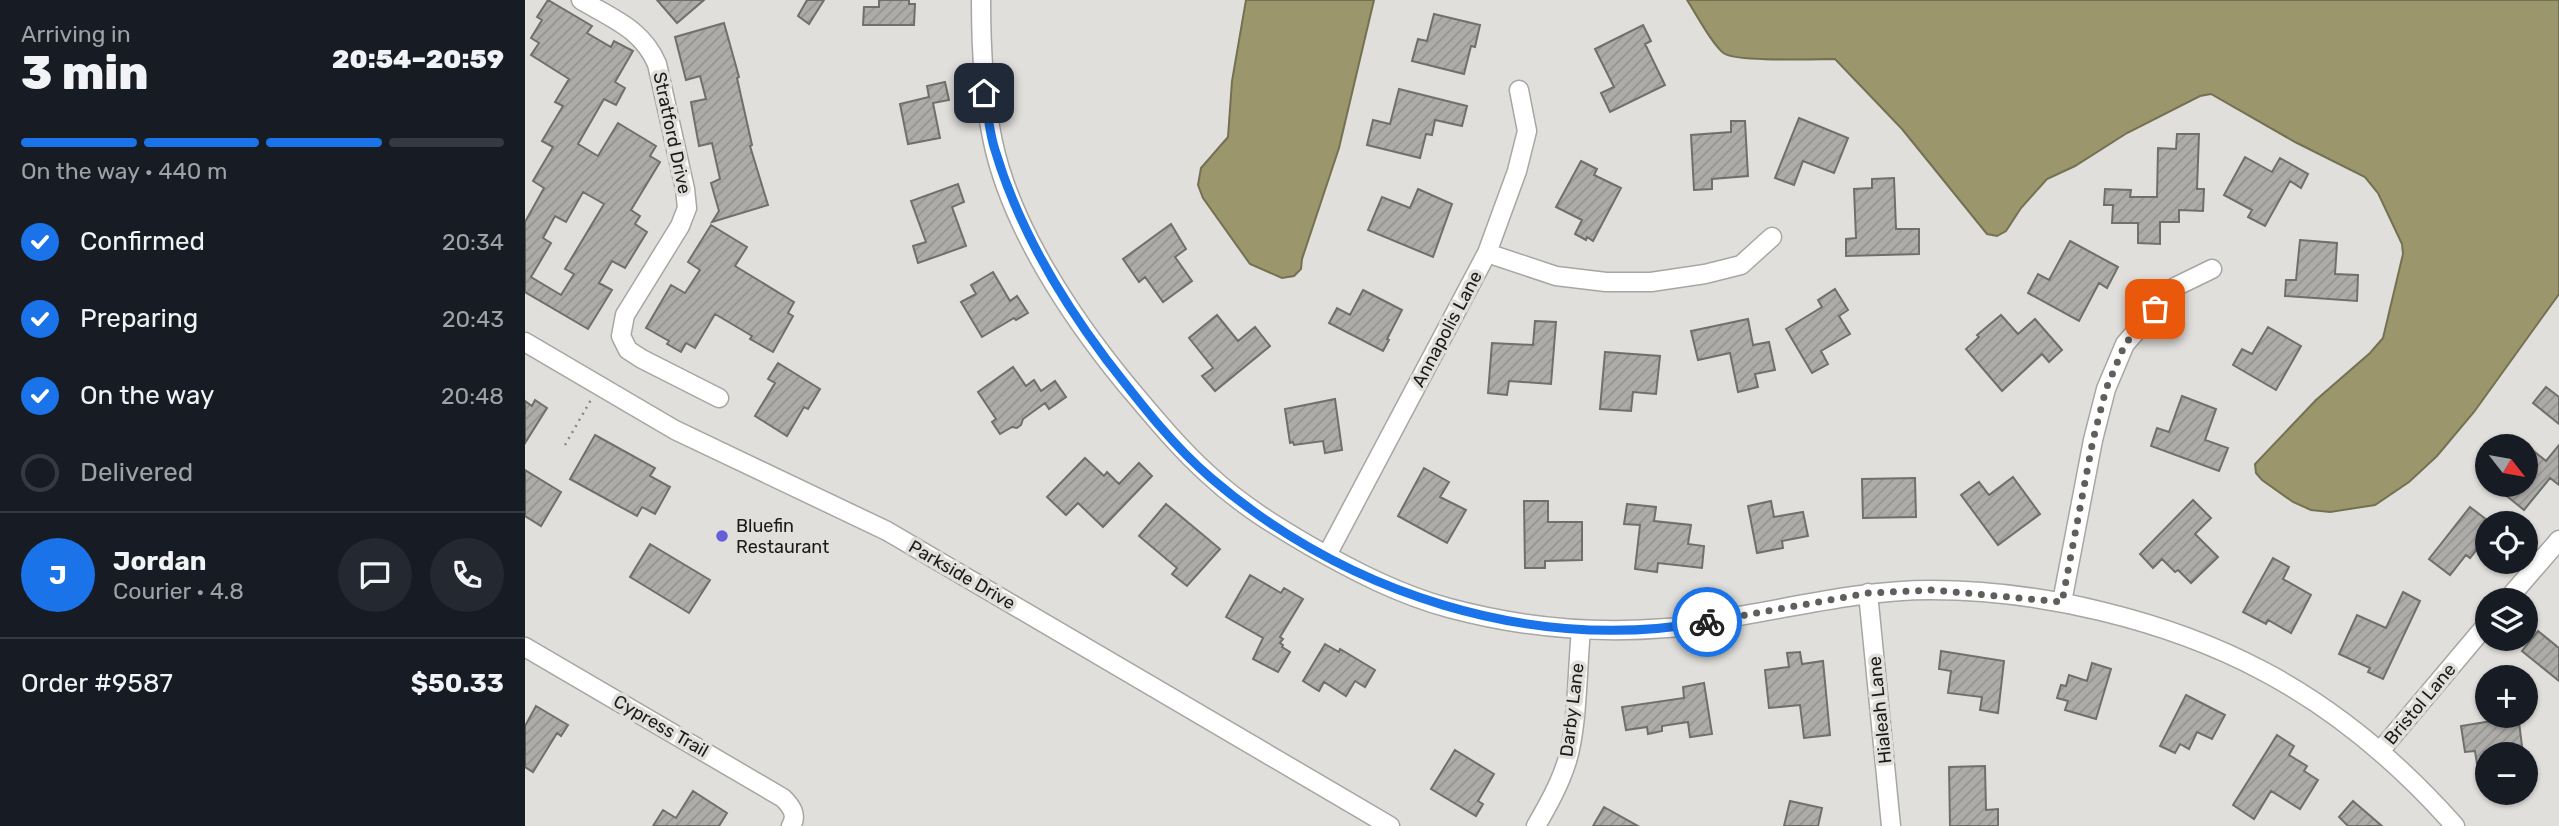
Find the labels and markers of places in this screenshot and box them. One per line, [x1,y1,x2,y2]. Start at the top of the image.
pin [954,63,1014,123]
pin [2125,279,2185,339]
place label: Bluefin Restaurant [736,515,829,558]
marker: Bluefin Restaurant [714,528,730,544]

